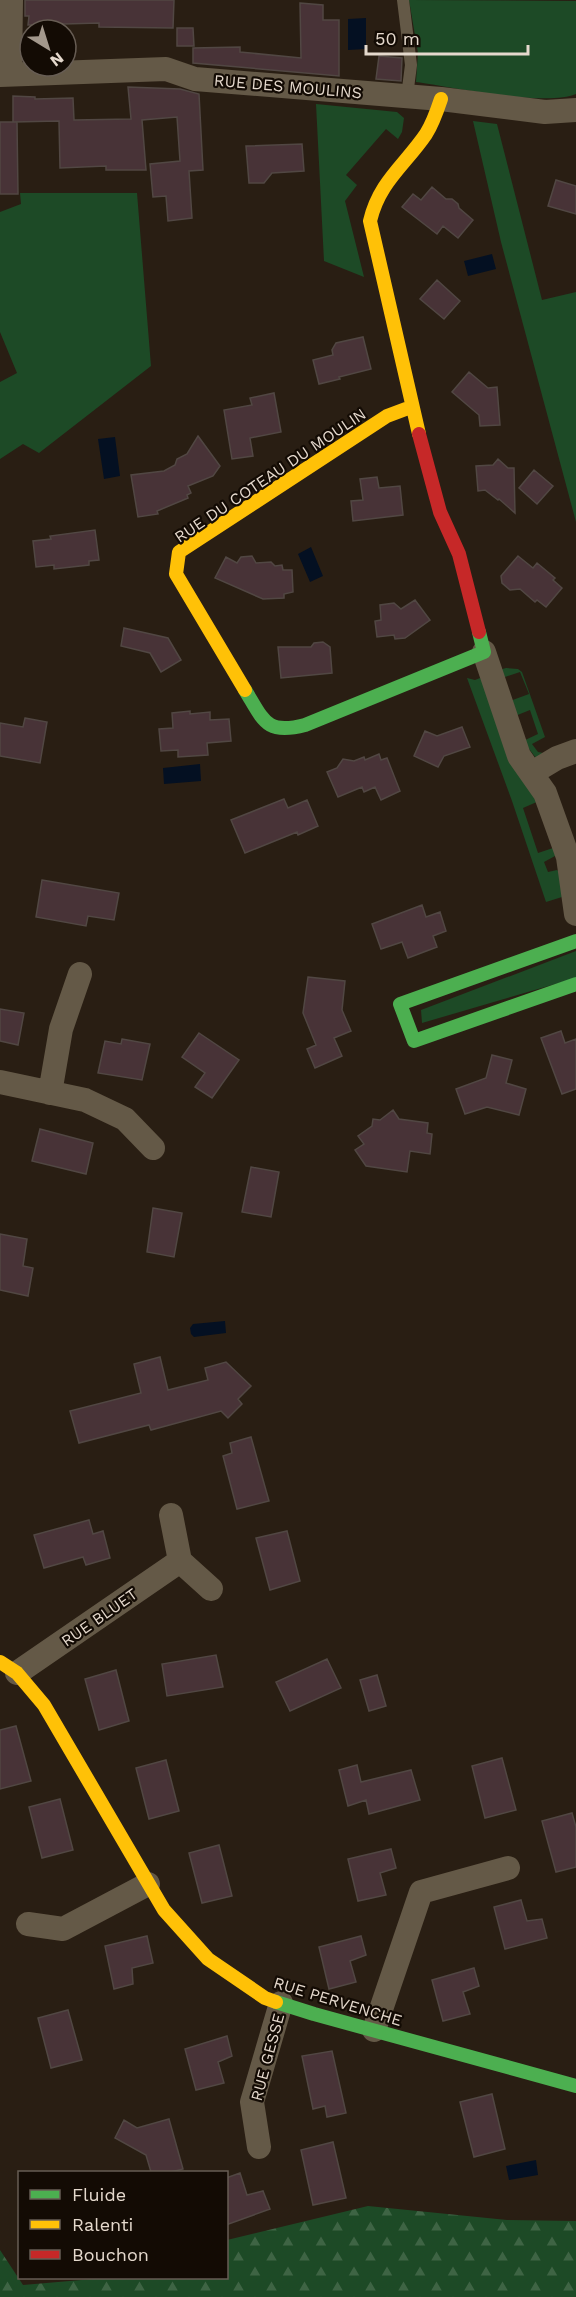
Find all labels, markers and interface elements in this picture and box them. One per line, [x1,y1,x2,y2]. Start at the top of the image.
north arrow [18,18,78,78]
scale bar [366,18,528,56]
text: 50 m [375,28,420,49]
text: N [46,48,67,71]
street label: RUE DES MOULINS [213,71,363,102]
street label: RUE DU COTEAU DU MOULIN [171,404,370,547]
street label: RUE BLUET [58,1584,141,1651]
street label: RUE PERVENCHE [271,1973,404,2030]
street label: RUE GESSE [247,2011,288,2103]
legend [18,2171,228,2279]
text: Fluide [72,2184,126,2205]
text: Ralenti [72,2214,133,2235]
text: Bouchon [72,2244,149,2265]

